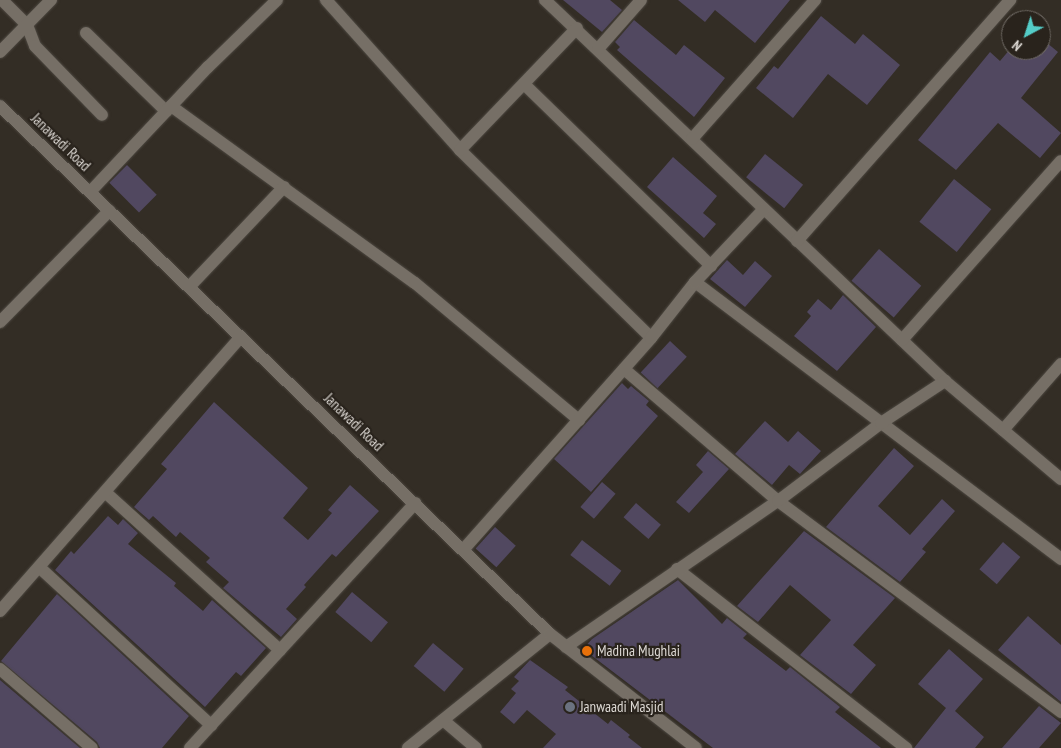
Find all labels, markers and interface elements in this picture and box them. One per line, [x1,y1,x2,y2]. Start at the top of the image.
north arrow [1001,10,1051,60]
text: N [1008,36,1026,55]
street label: Janawadi Road [28,109,94,175]
street label: Janawadi Road [321,389,387,455]
place label: Madina Mughlai [597,642,680,660]
marker: Madina Mughlai [581,645,593,657]
place label: Janwaadi Masjid [580,698,664,716]
marker: Janwaadi Masjid [564,701,576,713]

